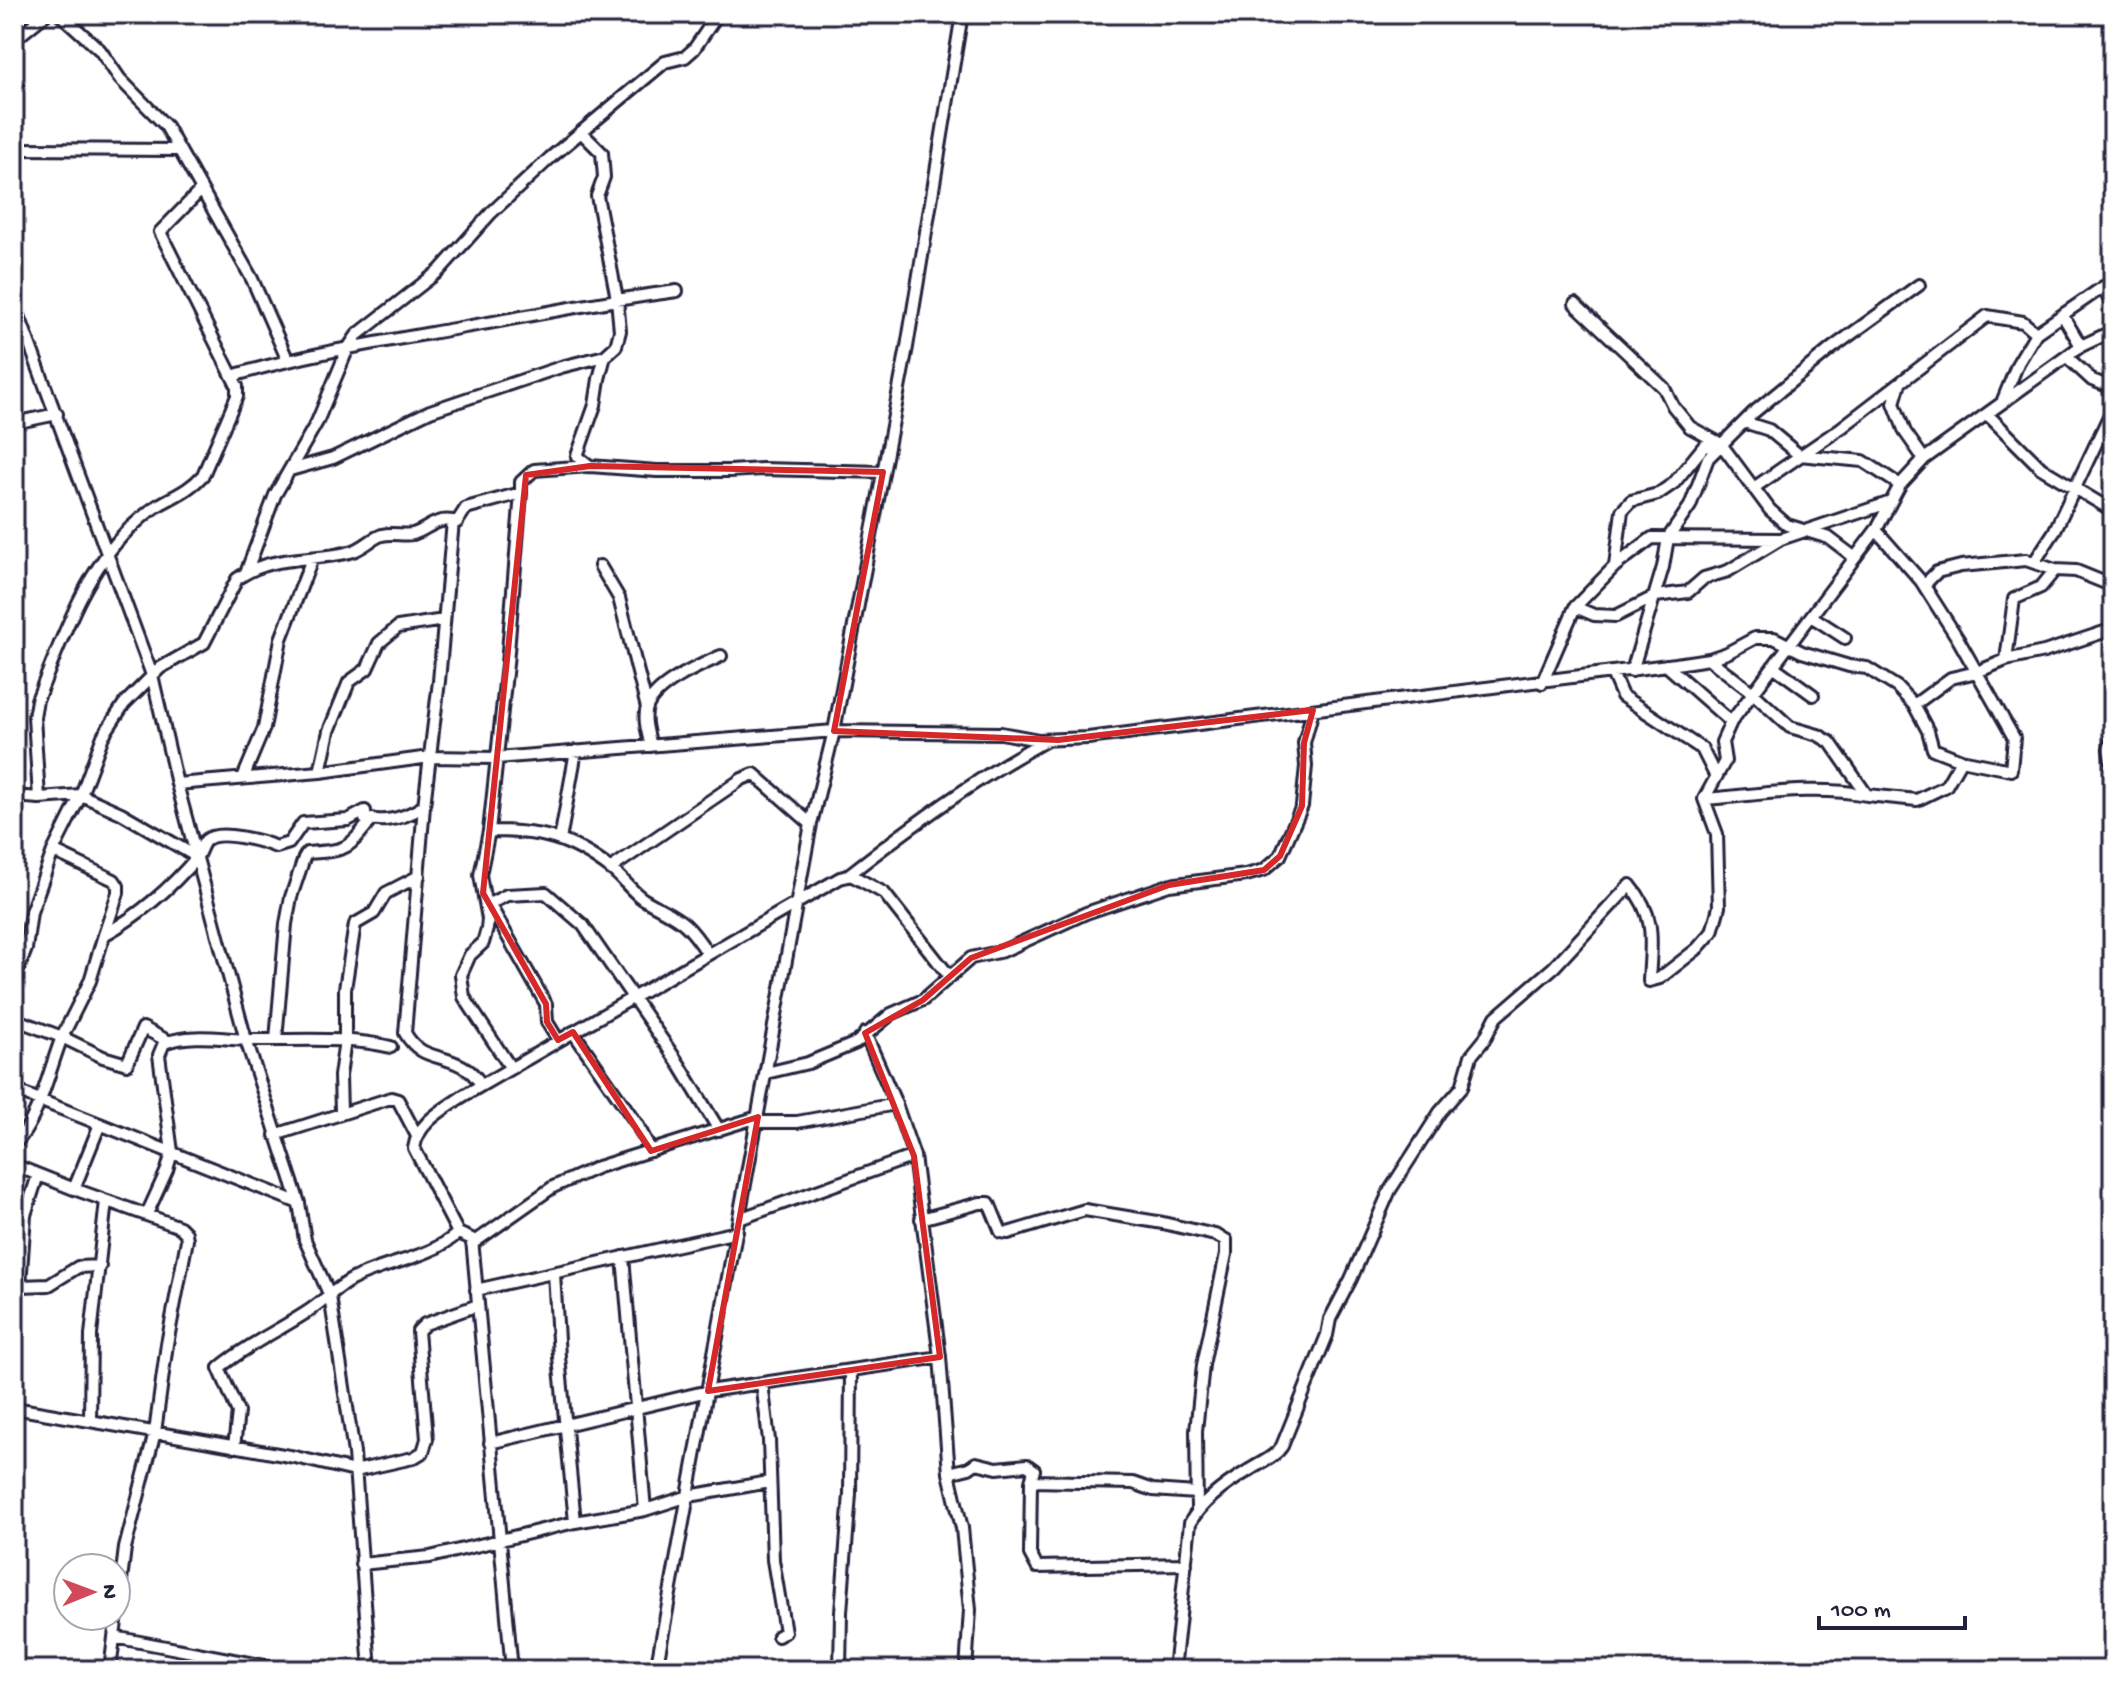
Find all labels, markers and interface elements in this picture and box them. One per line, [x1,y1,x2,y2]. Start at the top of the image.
north arrow [52,1552,132,1632]
scale bar [1819,1580,1965,1630]
text: N [95,1584,121,1599]
text: 100 m [1830,1597,1891,1626]

